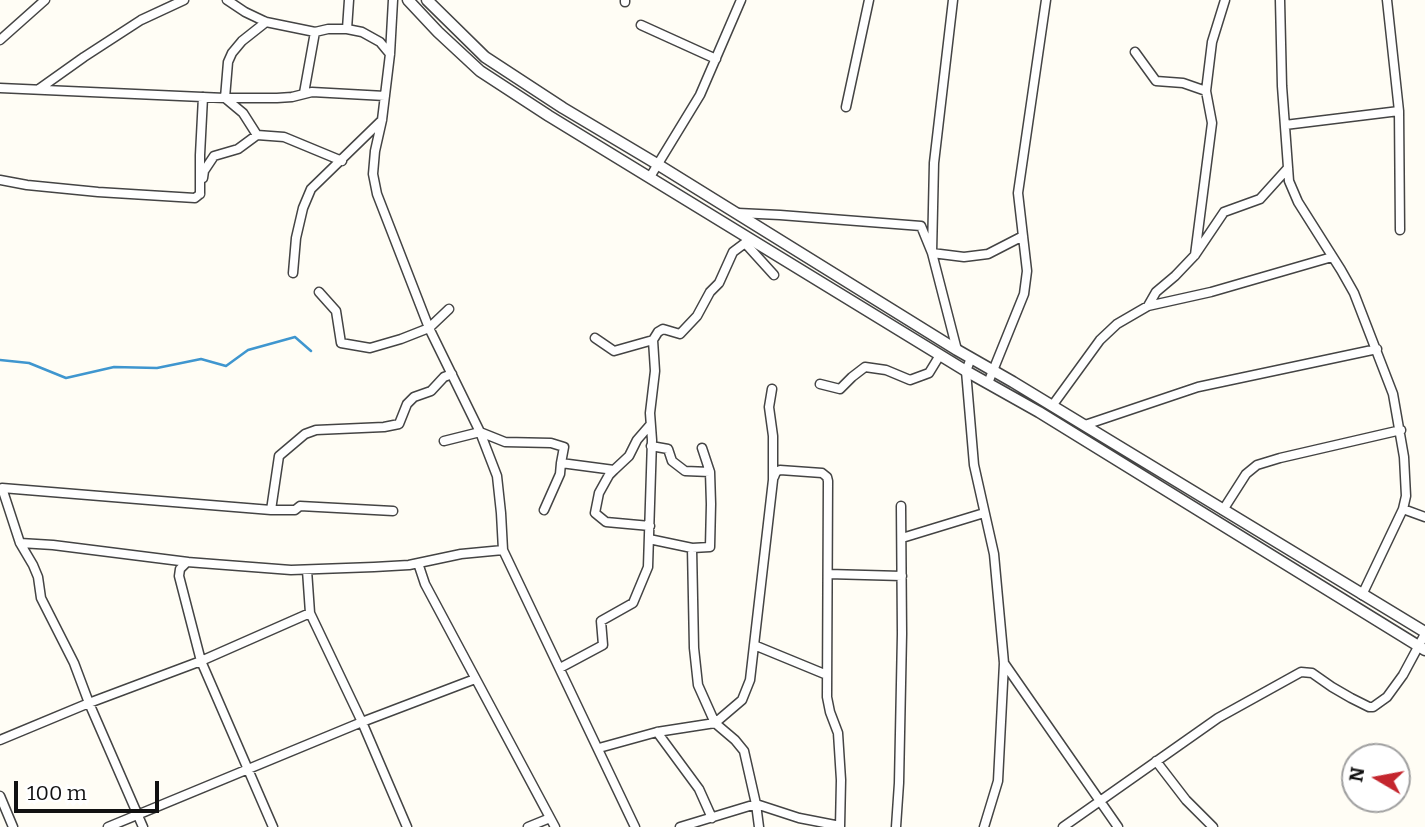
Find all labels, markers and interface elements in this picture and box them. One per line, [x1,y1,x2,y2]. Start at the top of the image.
north arrow [1341,743,1411,813]
text: N [1344,765,1369,784]
scale bar [18,768,163,812]
text: 100 m [27,780,87,806]

